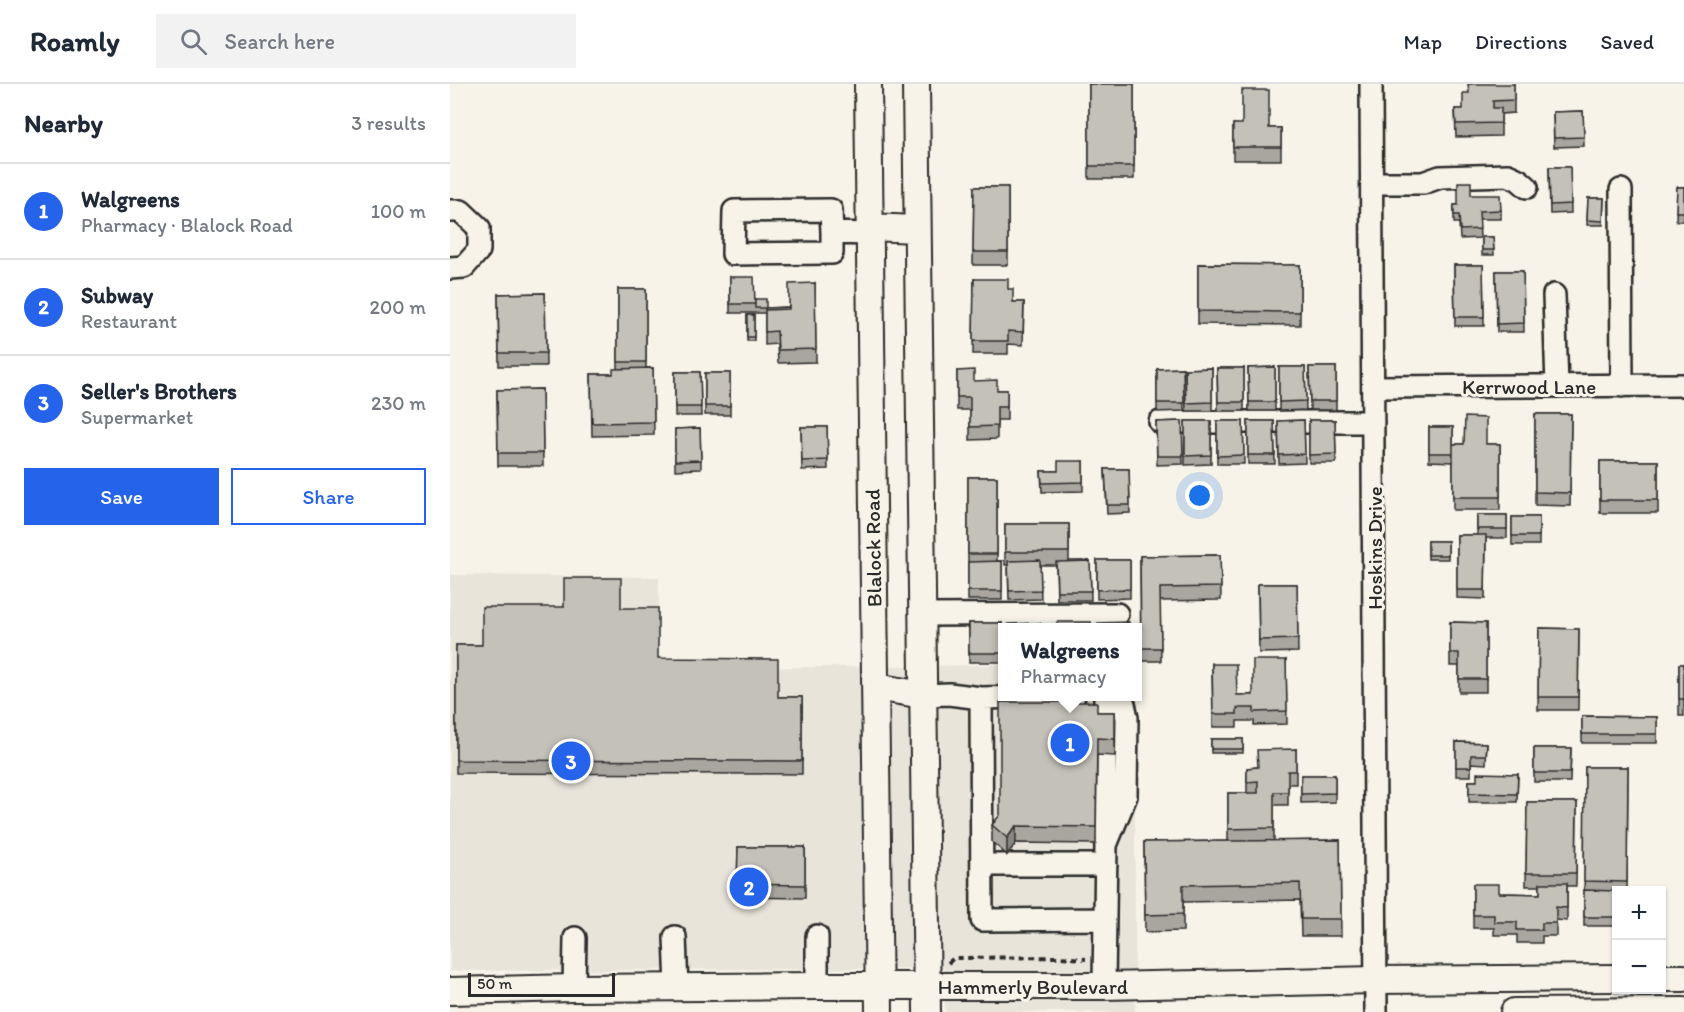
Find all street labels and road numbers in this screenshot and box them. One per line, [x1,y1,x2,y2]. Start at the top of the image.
street label: Kerrwood Lane [1462,374,1596,399]
street label: Hoskins Drive [1362,486,1387,610]
street label: Blalock Road [859,489,887,607]
street label: Hammerly Boulevard [938,974,1129,999]

